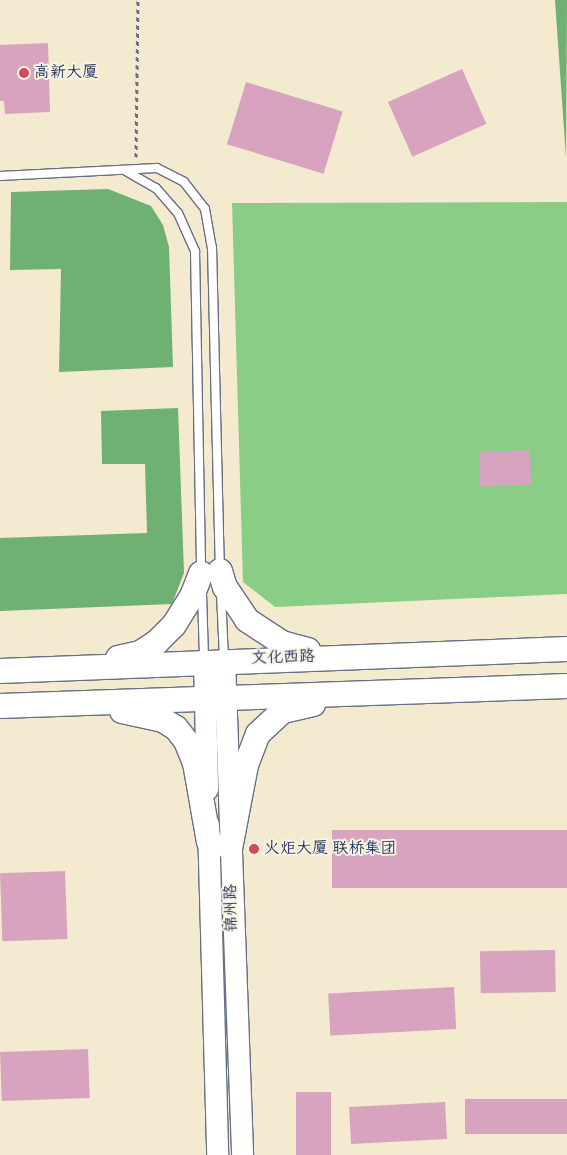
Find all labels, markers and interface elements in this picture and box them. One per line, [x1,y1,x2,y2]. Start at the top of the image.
place label: 高新大厦 [34,63,98,83]
marker: 高新大厦 [18,67,30,79]
street label: 文化西路 [251,647,315,669]
place label: 火炬大厦 联桥集团 [264,839,396,859]
marker: 火炬大厦 联桥集团 [248,843,260,855]
street label: 锦州路 [222,884,242,932]

